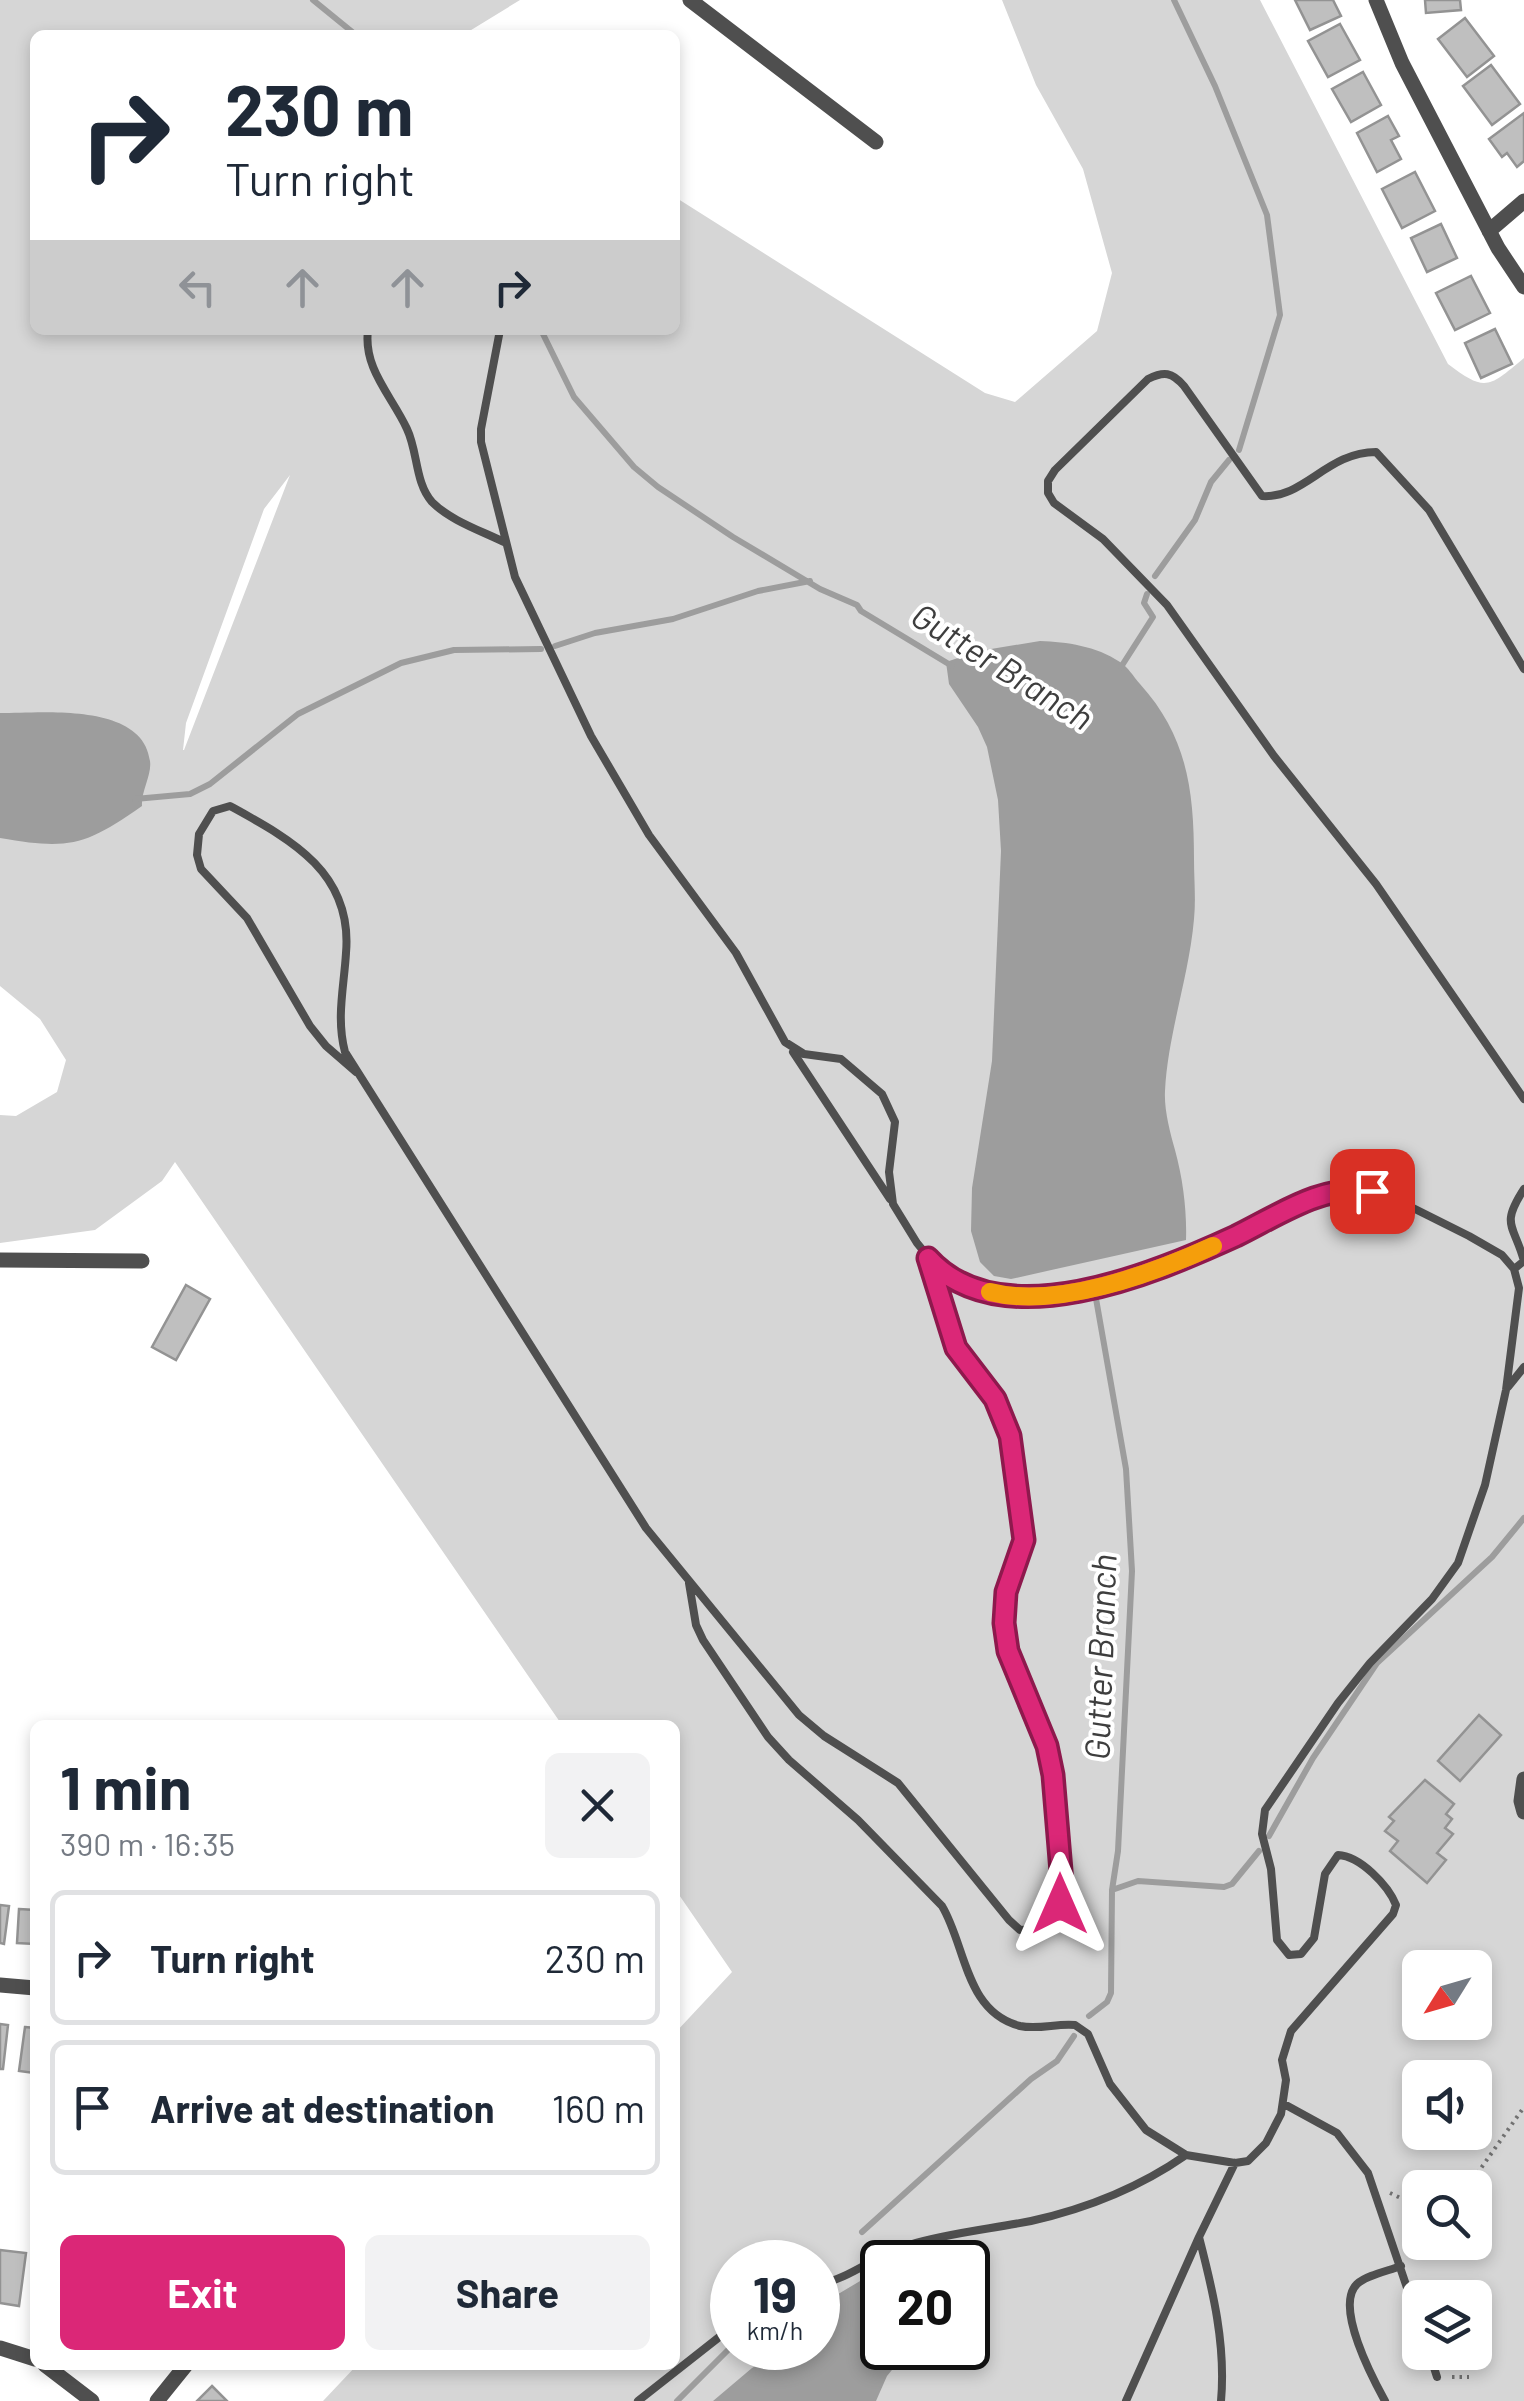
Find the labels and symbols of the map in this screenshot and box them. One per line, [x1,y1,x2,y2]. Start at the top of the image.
water label: Gutter Branch [905,593,1102,738]
pin [1330,1149,1415,1234]
water label: Gutter Branch [1074,1553,1124,1761]
position arrow [1008,1852,1112,1956]
north arrow [1402,1950,1492,2040]
speed limit sign: 20 [860,2240,990,2370]

